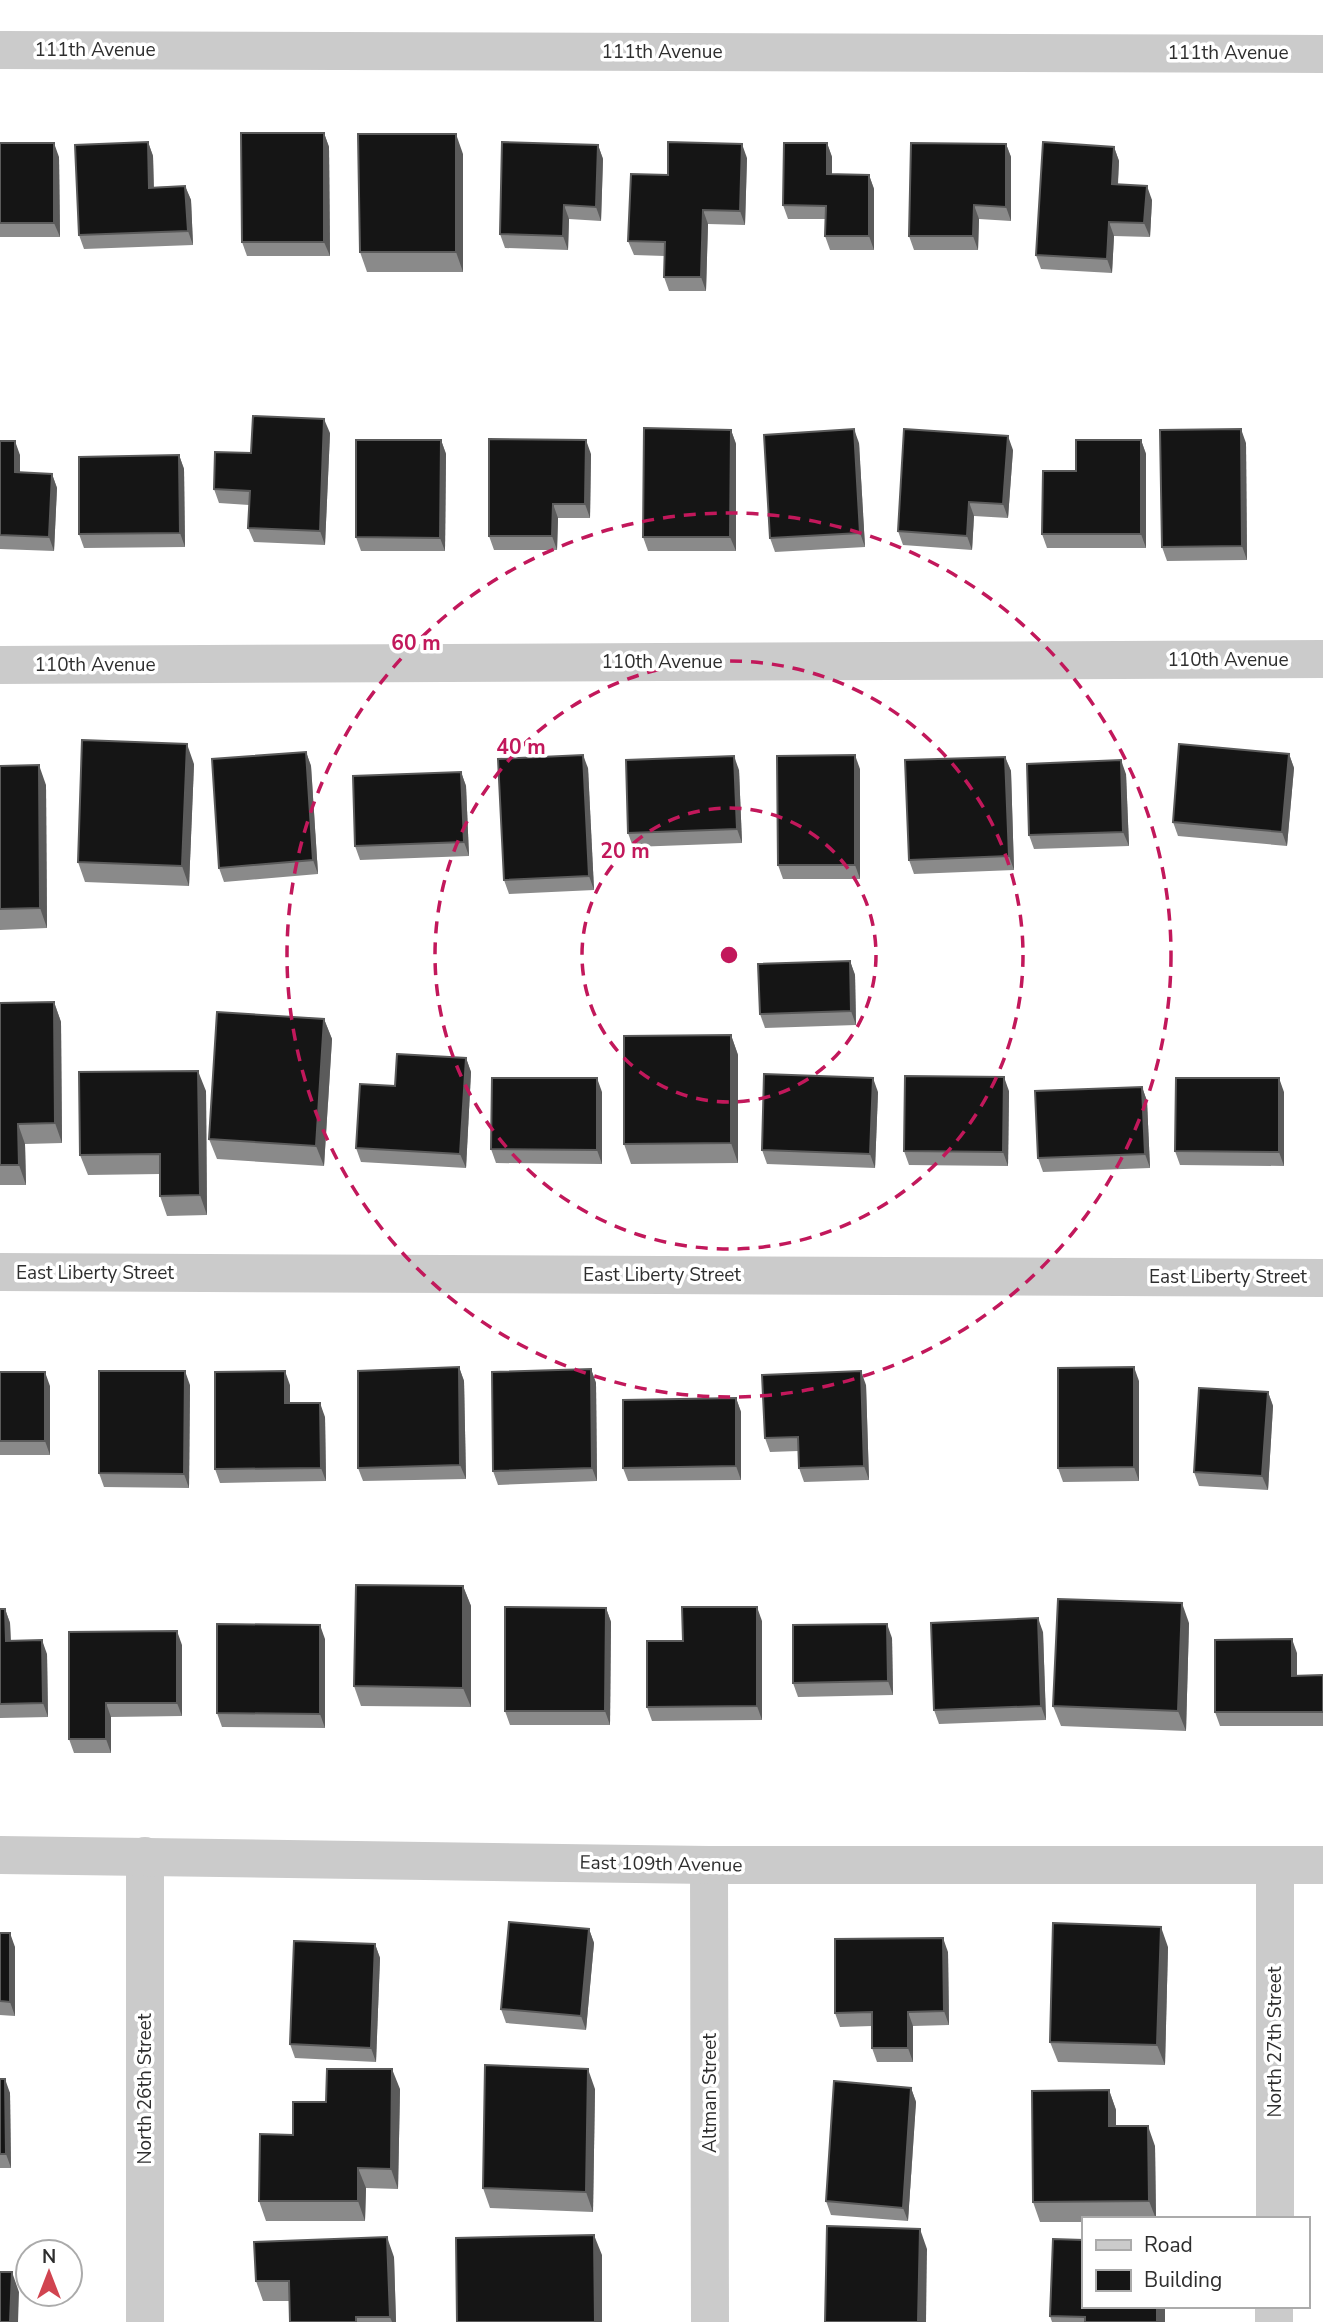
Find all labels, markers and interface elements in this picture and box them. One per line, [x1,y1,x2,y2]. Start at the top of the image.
street label: 111th Avenue [34,37,156,63]
street label: 111th Avenue [601,39,723,65]
street label: 111th Avenue [1167,40,1289,66]
text: 60 m [391,629,441,657]
street label: 110th Avenue [1167,647,1289,673]
street label: 110th Avenue [601,649,723,675]
street label: 110th Avenue [34,652,156,678]
text: 40 m [496,733,546,761]
text: 20 m [600,837,650,865]
centre of rings [717,943,741,967]
street label: East Liberty Street [16,1260,174,1286]
street label: East Liberty Street [583,1262,741,1288]
street label: East Liberty Street [1149,1264,1307,1290]
street label: East 109th Avenue [579,1850,743,1878]
street label: North 27th Street [1262,1966,1288,2118]
street label: North 26th Street [132,2013,158,2165]
street label: Altman Street [697,2033,723,2153]
legend [1082,2217,1309,2308]
text: Road [1144,2231,1193,2259]
north arrow [14,2238,84,2308]
text: N [42,2244,56,2270]
text: Building [1144,2266,1222,2294]

